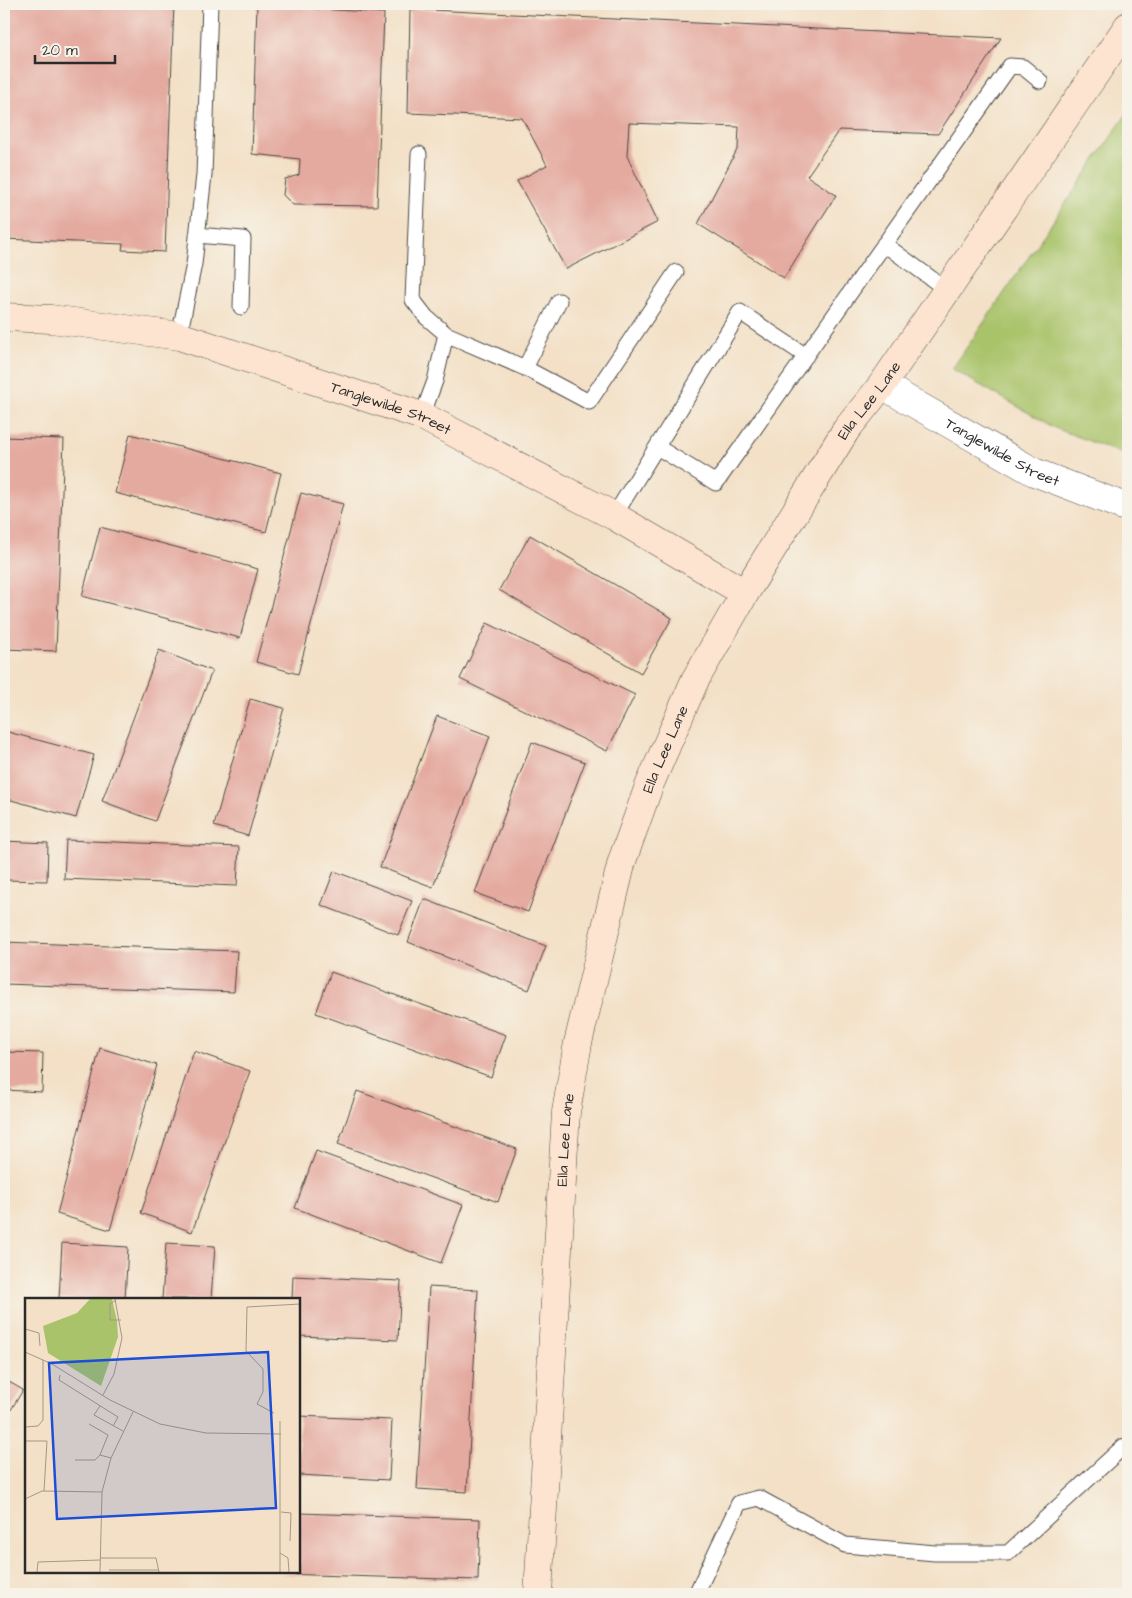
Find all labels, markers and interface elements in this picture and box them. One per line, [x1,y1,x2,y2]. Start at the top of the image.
scale bar [35,32,115,64]
text: 20 m [42,40,78,61]
street label: Ella Lee Lane [832,357,906,443]
street label: Tanglewilde Street [328,376,455,440]
street label: Tanglewilde Street [941,413,1063,491]
street label: Ella Lee Lane [637,702,693,796]
street label: Ella Lee Lane [551,1092,580,1187]
inset map [25,1298,300,1573]

